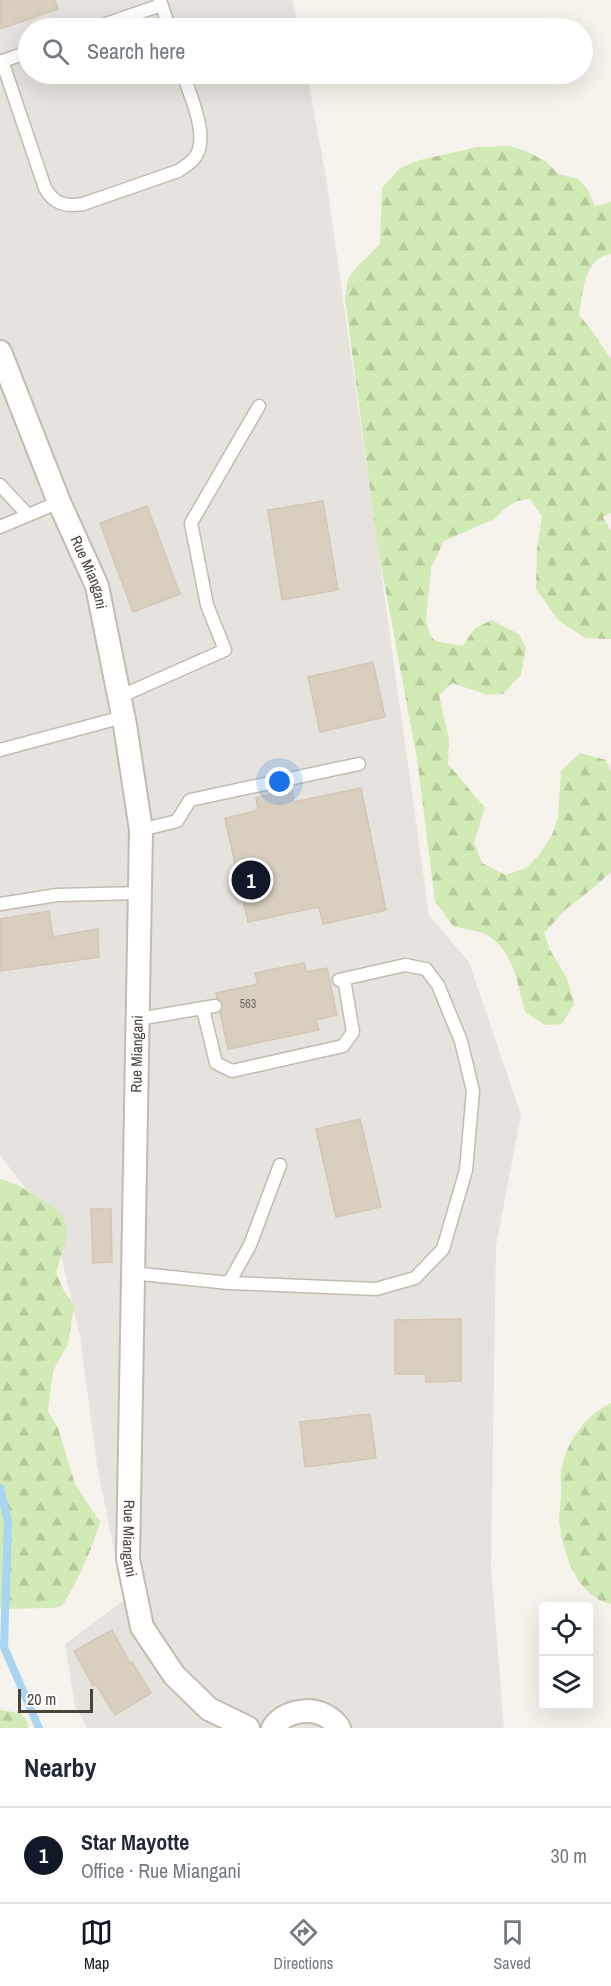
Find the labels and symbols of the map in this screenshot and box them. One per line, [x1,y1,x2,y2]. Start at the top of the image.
street label: Rue Miangani [66,532,112,611]
your location [265,767,294,796]
pin: 1 [232,858,270,902]
house number: 563 [240,996,256,1012]
street label: Rue Miangani [125,1015,148,1093]
street label: Rue Miangani [118,1500,142,1579]
scale bar [18,1686,93,1714]

